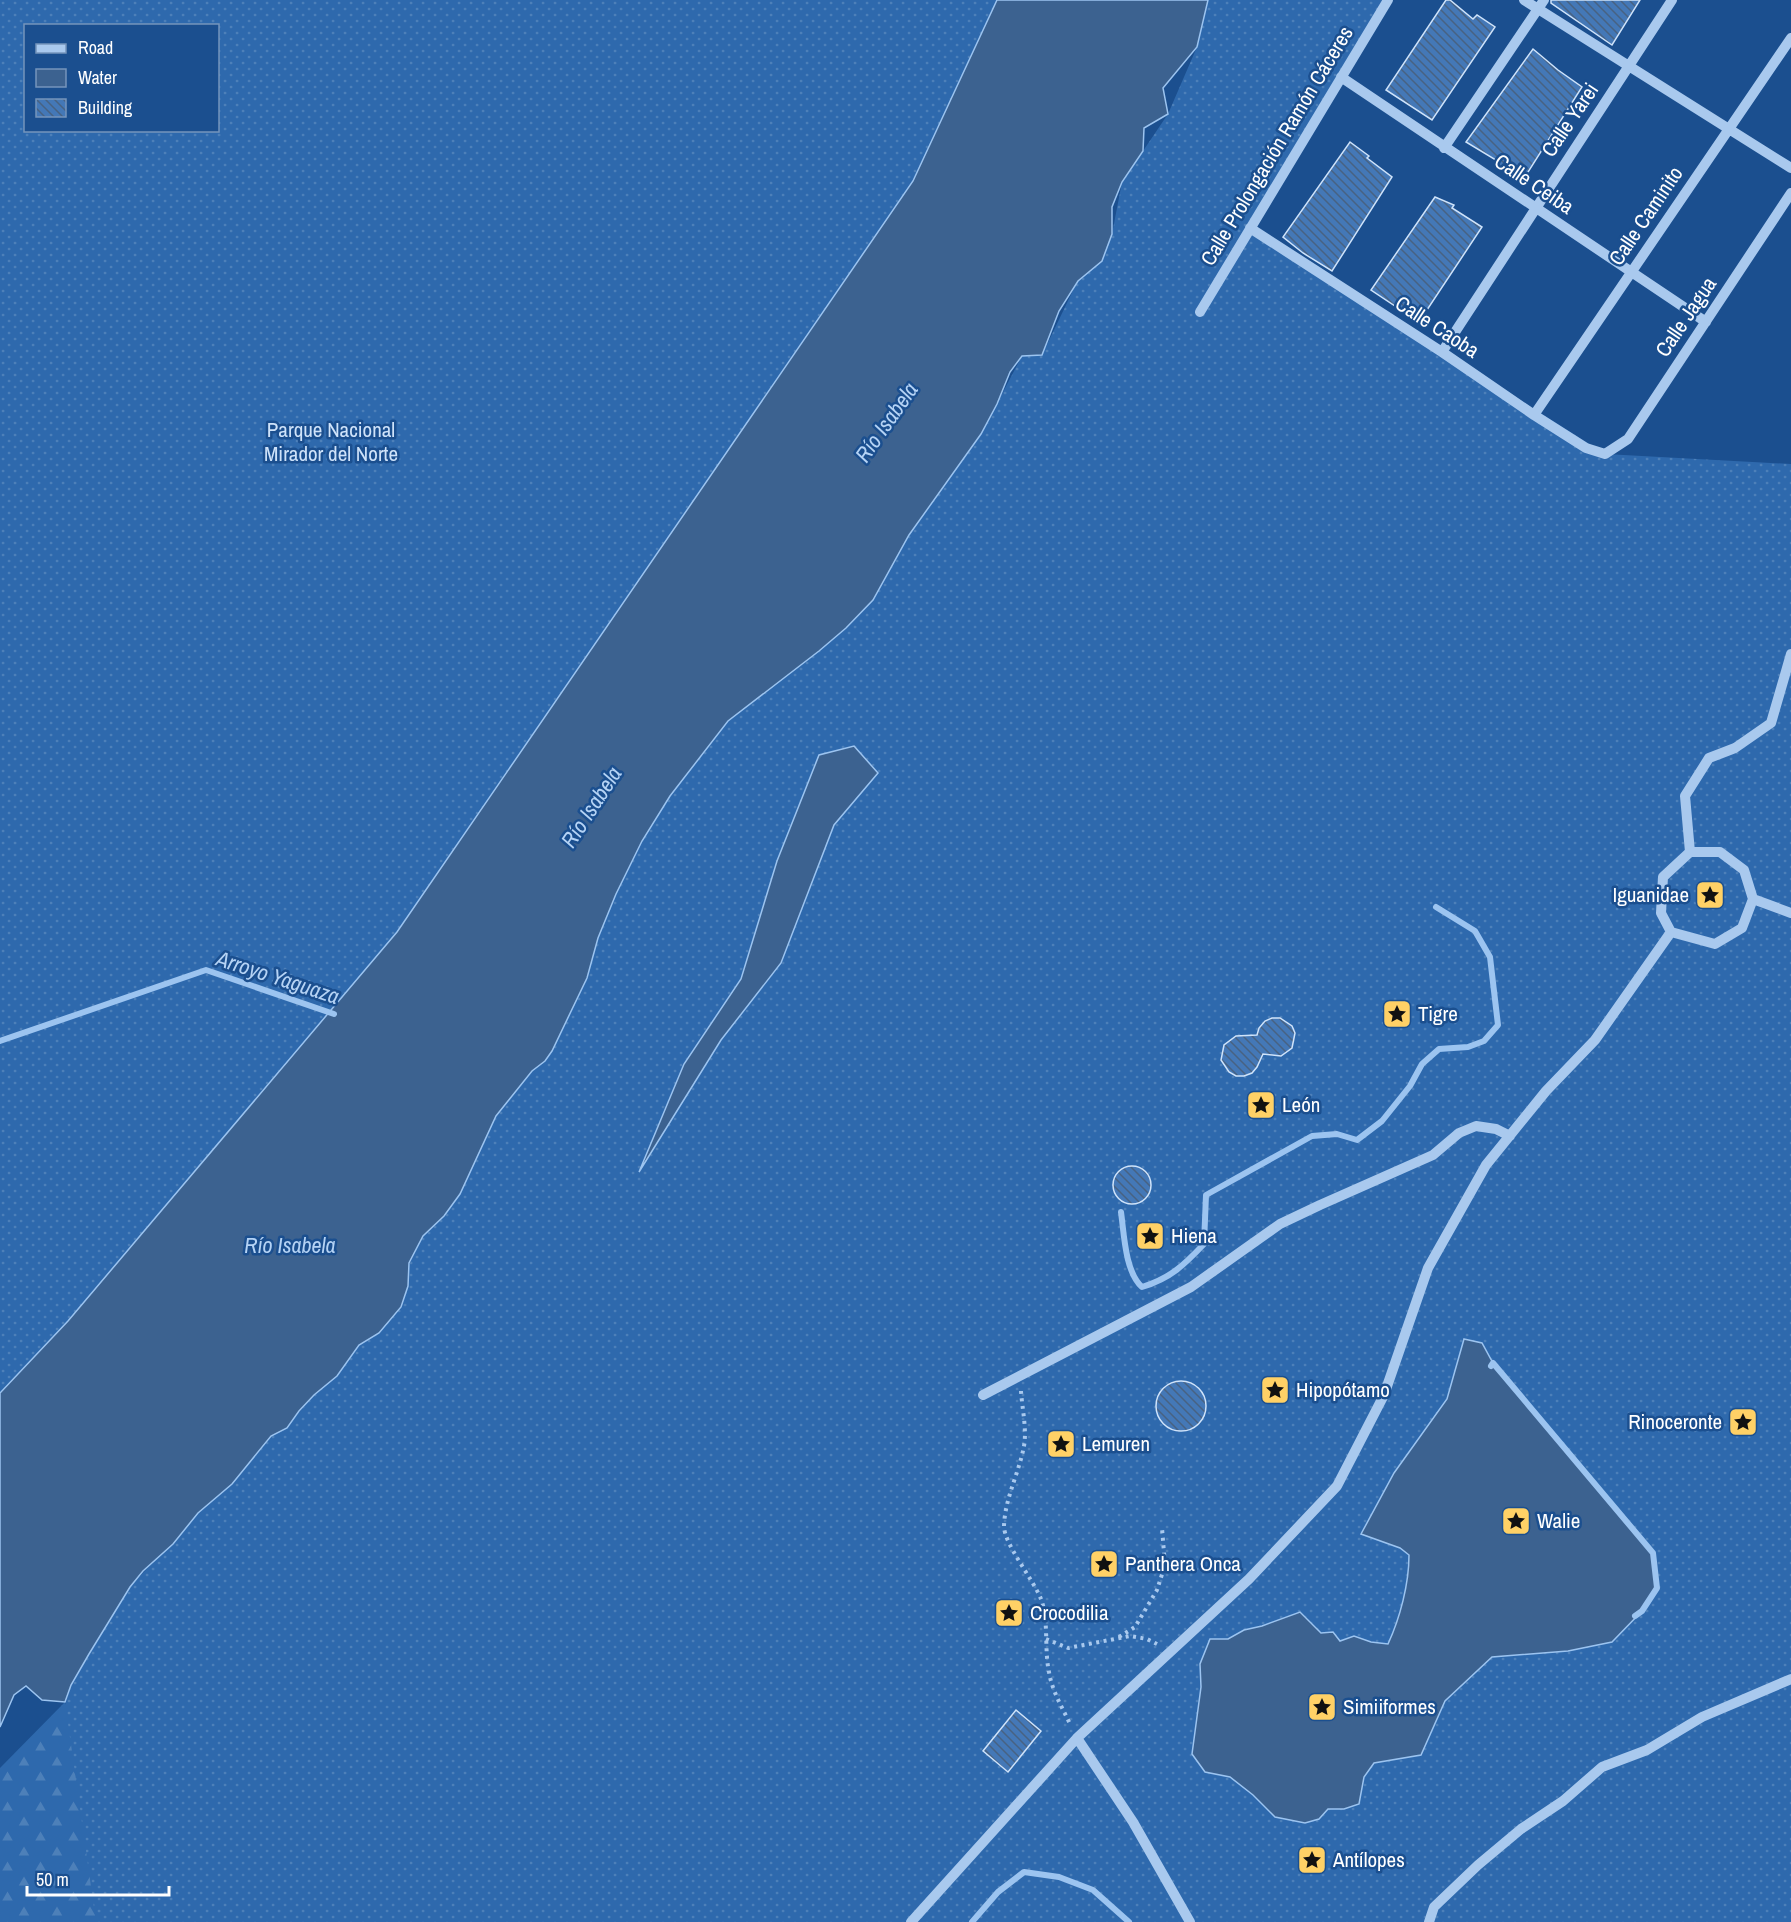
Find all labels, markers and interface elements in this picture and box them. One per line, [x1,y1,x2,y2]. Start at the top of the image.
street label: Calle Prolongación Ramón Cáceres [1193,21,1360,271]
legend [24,24,219,132]
text: Road [78,35,113,60]
text: Water [78,65,117,90]
street label: Calle Yarei [1534,77,1605,162]
text: Building [78,95,133,120]
street label: Calle Ceiba [1489,146,1580,221]
street label: Calle Caminito [1602,160,1689,271]
street label: Calle Jagua [1648,271,1723,363]
street label: Calle Caoba [1390,289,1485,365]
water label: Río Isabela [848,376,924,468]
park label: Parque Nacional Mirador del Norte [264,415,398,468]
water label: Río Isabela [554,761,628,853]
place icon: Iguanidae [1694,879,1726,911]
place label: Iguanidae [1612,880,1689,909]
water label: Arroyo Yaguaza [212,943,343,1011]
place icon: Tigre [1381,998,1413,1030]
place label: Tigre [1418,999,1458,1028]
place icon: León [1245,1089,1277,1121]
place label: León [1282,1090,1320,1119]
place icon: Hiena [1134,1220,1166,1252]
place label: Hiena [1171,1221,1217,1250]
water label: Río Isabela [244,1230,336,1260]
place icon: Hipopótamo [1259,1374,1291,1406]
place label: Hipopótamo [1296,1375,1390,1404]
place icon: Rinoceronte [1727,1406,1759,1438]
place label: Rinoceronte [1628,1407,1722,1436]
place icon: Lemuren [1045,1428,1077,1460]
place label: Lemuren [1082,1429,1150,1458]
place icon: Walie [1500,1505,1532,1537]
place label: Walie [1537,1506,1580,1535]
place icon: Panthera Onca [1088,1548,1120,1580]
place label: Panthera Onca [1125,1549,1241,1578]
place icon: Crocodilia [993,1597,1025,1629]
place label: Crocodilia [1030,1598,1109,1627]
place icon: Simiiformes [1306,1691,1338,1723]
place label: Simiiformes [1343,1692,1436,1721]
place icon: Antílopes [1296,1844,1328,1876]
place label: Antílopes [1332,1845,1405,1874]
scale bar [27,1859,170,1897]
text: 50 m [36,1867,69,1892]

